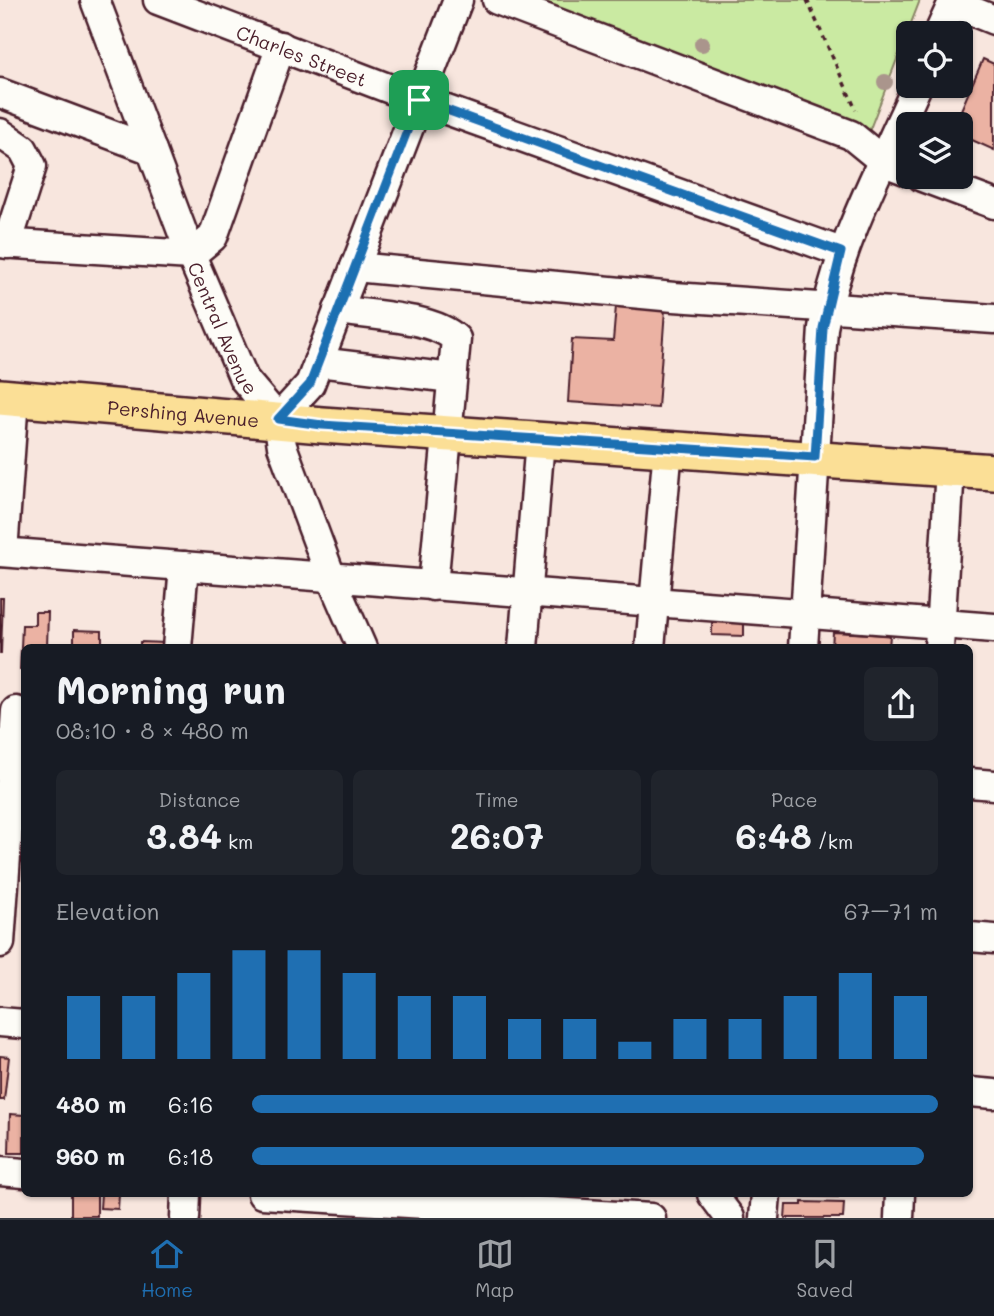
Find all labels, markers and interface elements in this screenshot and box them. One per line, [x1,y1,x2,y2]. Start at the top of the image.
street label: Charles Street [233,19,371,91]
map controls [896,21,973,189]
button: locate [896,21,973,98]
pin [389,70,449,130]
icon: arrive [400,81,438,119]
button: layers [896,112,973,189]
street label: Central Avenue [183,258,264,399]
street label: Pershing Avenue [106,394,260,432]
text: Morning run [56,664,286,714]
button: share [864,667,938,741]
text: 08:10 · 8 × 480 m [56,715,249,745]
text: Distance [159,787,241,812]
text: Time [475,787,519,812]
text: Pace [771,787,818,812]
text: 3.84 [146,812,222,858]
text: 26:07 [450,812,544,858]
text: 6:48 [736,812,812,858]
text: km [222,829,253,854]
text: /km [812,829,853,854]
text: Elevation [56,896,159,926]
text: 67–71 m [844,896,938,926]
text: 480 m [56,1089,126,1119]
text: 6:16 [168,1089,213,1119]
text: 960 m [56,1141,125,1171]
text: 6:18 [168,1141,213,1171]
tab: Home [141,1235,193,1302]
tab: Map [475,1235,514,1302]
tab: Saved [796,1235,853,1302]

